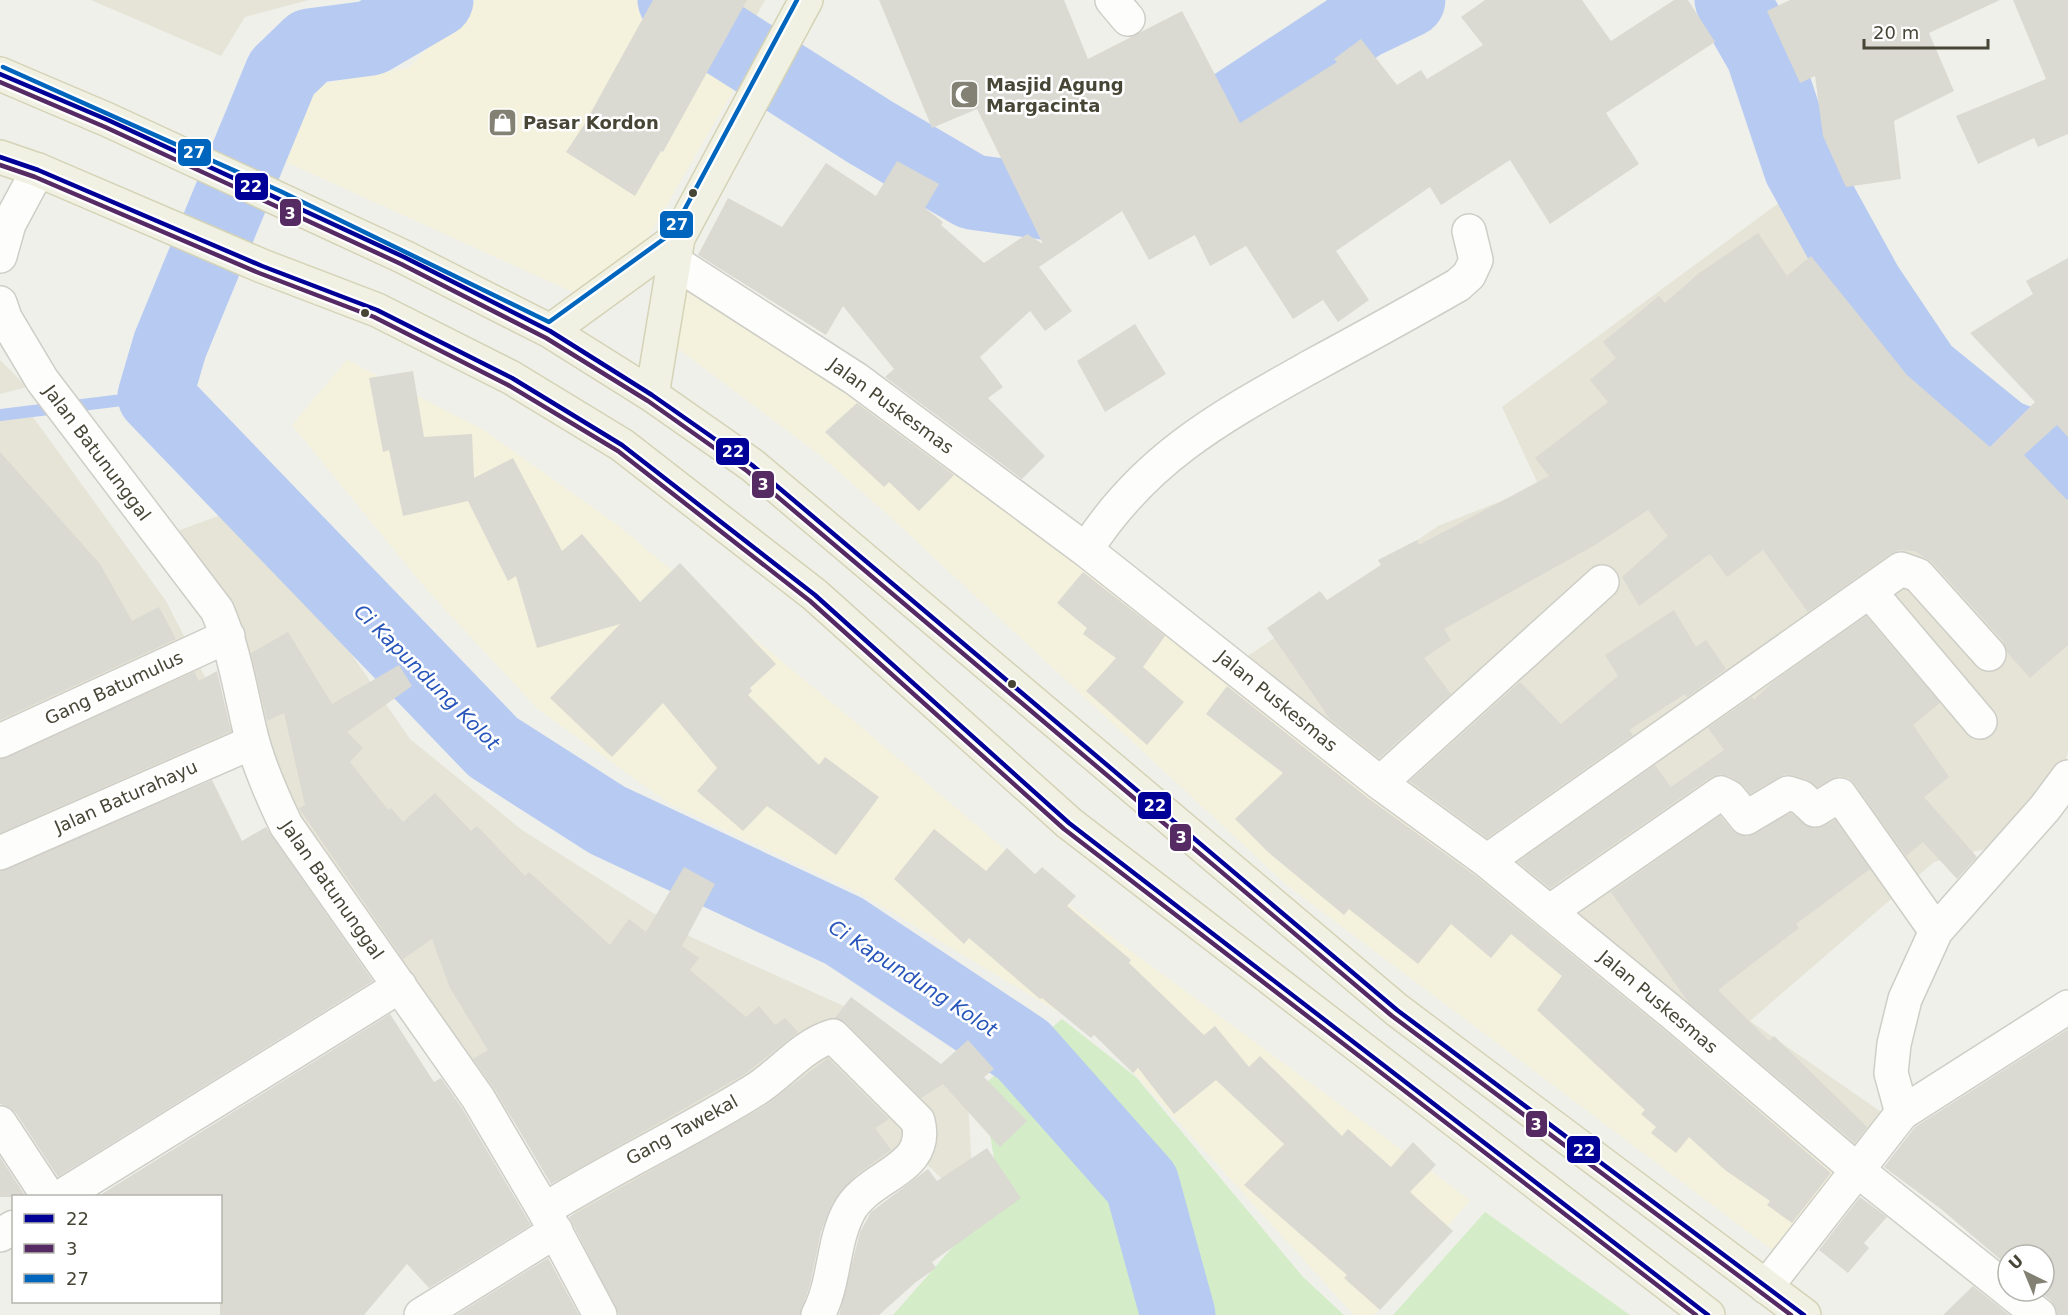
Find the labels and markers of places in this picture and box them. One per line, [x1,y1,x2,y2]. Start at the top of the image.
place label: Masjid Agung Margacinta [986,74,1124,116]
mosque icon: Masjid Agung Margacinta [949,79,981,111]
shop icon: Pasar Kordon [486,107,518,139]
place label: Pasar Kordon [523,112,659,133]
unlabelled marker [687,187,699,199]
unlabelled marker [359,307,371,319]
unlabelled marker [1006,678,1018,690]

